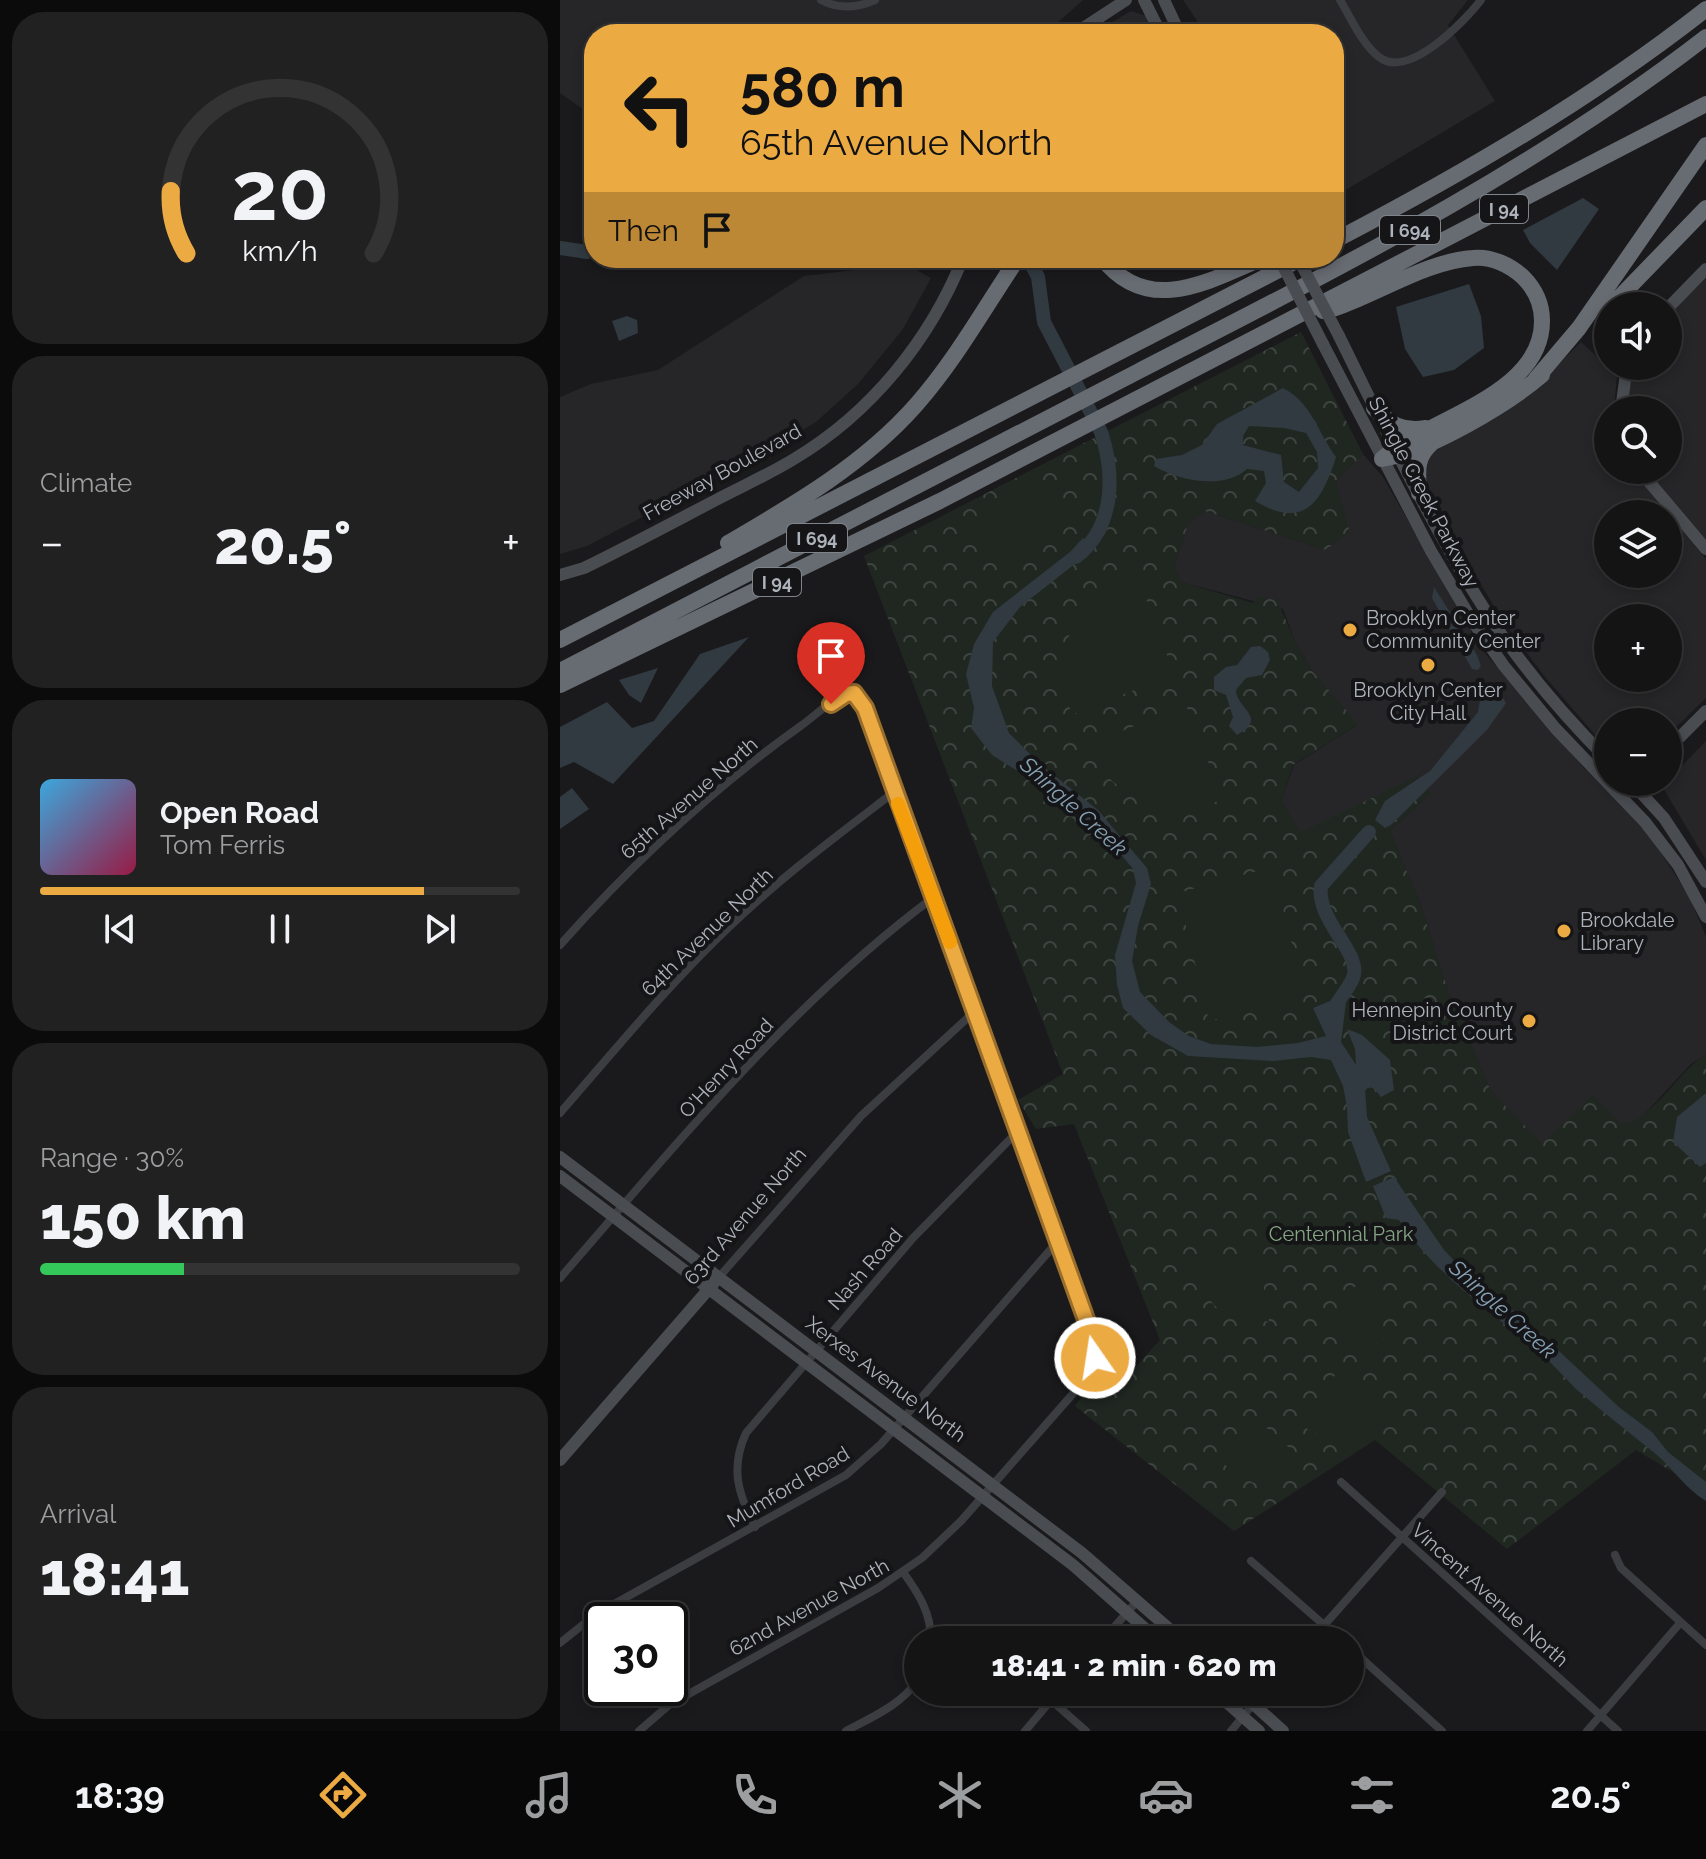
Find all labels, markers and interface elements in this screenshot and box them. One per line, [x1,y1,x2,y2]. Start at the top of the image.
text: 580 m [740,54,905,120]
icon: left [608,56,712,160]
text: 65th Avenue North [740,121,1053,163]
text: 20 [231,141,329,238]
road number: I 94 [1480,195,1528,223]
icon: arrive [695,208,739,252]
text: Then [608,213,679,248]
road number: I 694 [1380,216,1440,244]
text: km/h [242,234,318,268]
map controls [1594,292,1682,796]
button: sound [1594,292,1682,380]
street label: Shingle Creek Parkway [1364,393,1485,592]
button: search [1594,396,1682,484]
street label: Freeway Boulevard [639,419,805,525]
text: Climate [40,468,132,498]
button: layers [1594,500,1682,588]
text: 20.5° [214,508,351,578]
text: − [40,517,64,568]
text: + [502,517,520,568]
road number: I 694 [787,524,847,552]
road number: I 94 [753,568,801,596]
button: + [1594,604,1682,692]
place label: Brooklyn Center Community Center [1366,606,1541,653]
marker: Brooklyn Center Community Center [1341,621,1359,639]
pin [797,622,865,704]
icon: arrive [809,634,853,678]
marker: Brooklyn Center City Hall [1419,656,1437,674]
place label: Brooklyn Center City Hall [1353,678,1503,725]
button: − [1594,708,1682,796]
street label: 65th Avenue North [616,732,762,864]
water label: Shingle Creek [1014,750,1133,861]
text: Open Road [160,795,319,830]
text: Tom Ferris [160,830,285,860]
street label: 64th Avenue North [636,863,778,1001]
icon: previous [98,907,142,951]
icon: pause [258,907,302,951]
icon: next [418,907,462,951]
place label: Brookdale Library [1580,908,1675,955]
marker: Brookdale Library [1555,922,1573,940]
place label: Hennepin County District Court [1352,998,1513,1045]
marker: Hennepin County District Court [1520,1012,1538,1030]
street label: O'Henry Road [674,1013,778,1123]
street label: 63rd Avenue North [679,1142,811,1290]
text: Range · 30% [40,1143,184,1173]
text: 150 km [40,1183,246,1253]
park label: Centennial Park [1269,1222,1414,1246]
street label: Nash Road [823,1223,907,1315]
water label: Shingle Creek [1443,1253,1562,1364]
street label: Xerxes Avenue North [801,1311,971,1447]
position arrow [1053,1316,1137,1400]
street label: Mumford Road [723,1441,853,1533]
text: Arrival [40,1499,116,1529]
street label: Vincent Avenue North [1407,1518,1573,1672]
text: 18:41 [40,1539,190,1609]
street label: 62nd Avenue North [725,1553,893,1661]
speed limit sign: 30 [584,1602,688,1706]
text: 18:41 · 2 min · 620 m [991,1648,1277,1683]
icon: directions [315,1767,371,1823]
icon: music [521,1767,577,1823]
icon: phone [727,1767,783,1823]
icon: climate [932,1767,988,1823]
icon: car [1138,1767,1194,1823]
icon: filters [1344,1767,1400,1823]
text: 18:39 [75,1774,165,1816]
text: 20.5° [1550,1774,1631,1816]

